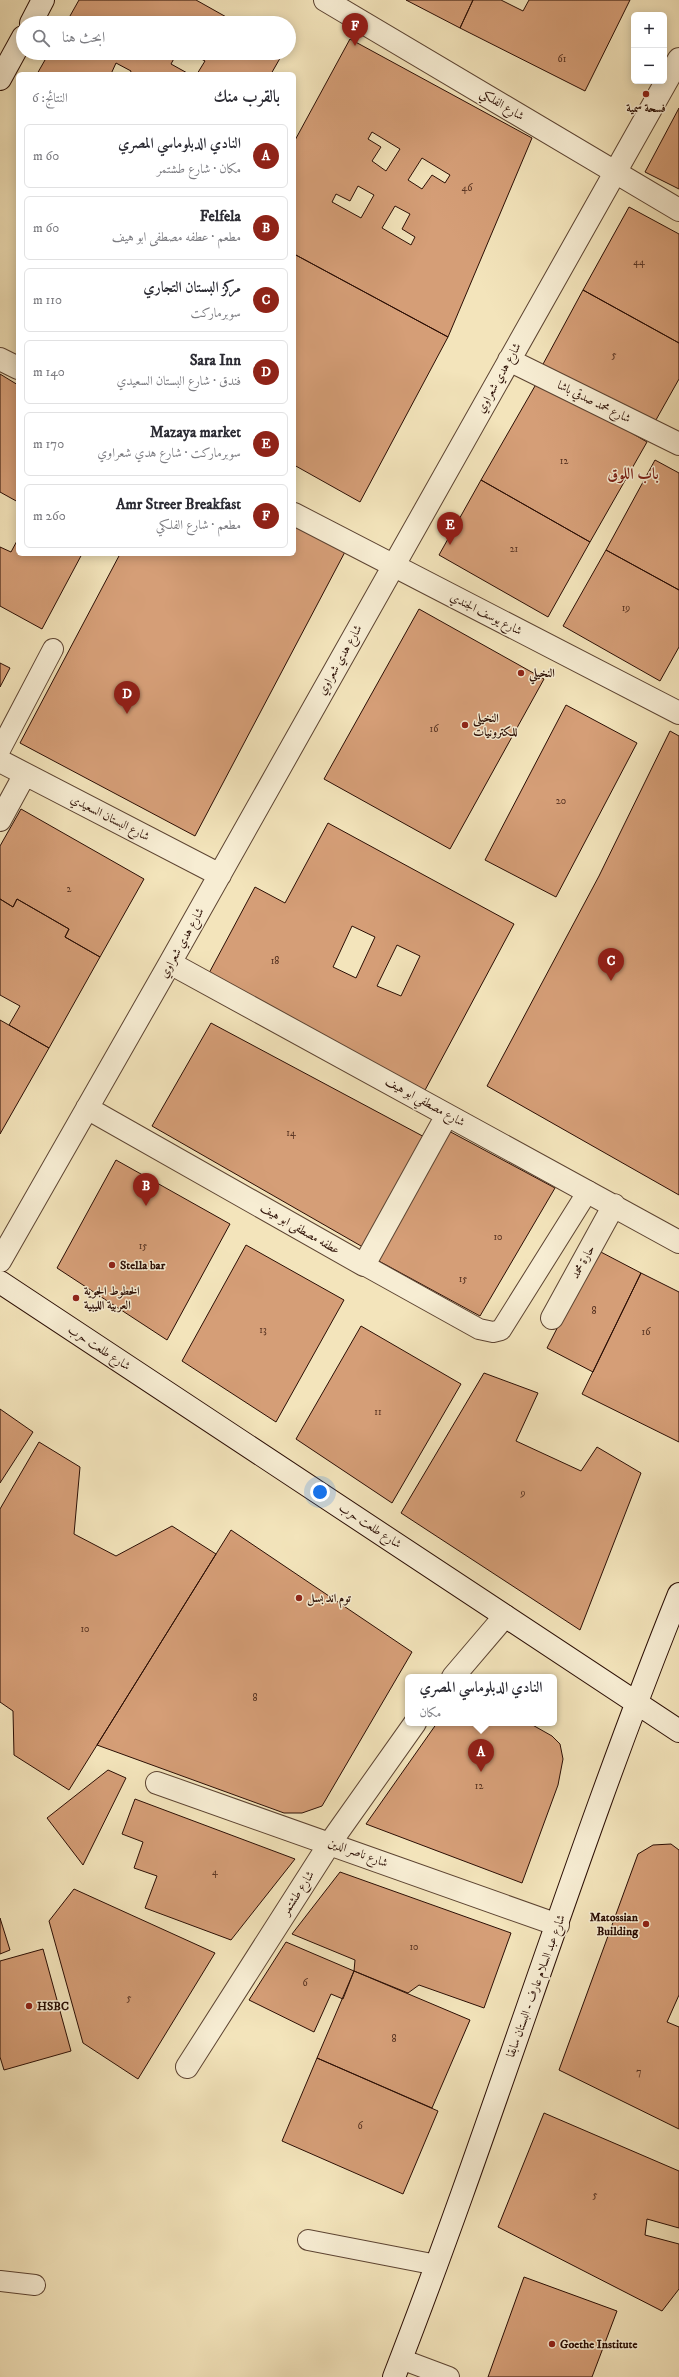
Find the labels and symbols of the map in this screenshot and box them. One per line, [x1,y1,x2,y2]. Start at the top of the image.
pin: F [342,13,368,46]
house number: 61 [558,53,567,65]
street label: شارع الفلكي [475,86,527,127]
marker: فسحة سمية [641,89,651,99]
place label: فسحة سمية [626,101,666,116]
house number: 46 [462,182,473,194]
house number: 44 [633,256,645,268]
street label: شارع هدي شعراوي [474,340,527,417]
house number: 5 [612,349,617,361]
street label: شارع محمد صدقي باشا [553,378,633,429]
house number: 12 [560,455,568,467]
district label: باب اللوق [607,464,659,484]
pin: E [437,512,463,545]
house number: 21 [510,543,519,555]
street label: شارع يوسف الجندي [446,589,525,641]
house number: 19 [622,602,630,614]
street label: شارع هدي شعراوي [315,622,368,699]
place label: النخيلي [528,666,555,685]
marker: النخيلي [516,668,526,678]
pin: D [114,681,140,714]
place label: النخيلى للكترونيات [472,711,517,740]
marker: النخيلى للكترونيات [460,720,470,730]
house number: 16 [430,723,439,735]
street label: شارع البستان السعيدي [67,792,152,847]
house number: 20 [556,795,566,807]
house number: 2 [67,883,72,895]
street label: شارع هدي شعراوي [157,905,210,982]
pin: C [598,948,624,981]
house number: 18 [271,955,279,967]
street label: شارع مصطفي ابو هيف [381,1074,468,1134]
house number: 14 [286,1127,296,1139]
pin: B [133,1173,159,1206]
street label: عطفه مصطفى ابو هيف [257,1200,343,1259]
house number: 10 [493,1231,503,1243]
house number: 15 [139,1240,147,1252]
street label: حارة محمد [568,1243,598,1281]
place label: Stella bar [120,1258,166,1273]
marker: Stella bar [107,1260,117,1270]
house number: 15 [459,1273,467,1285]
place label: الخطوط الجوية العربية الليبية [84,1284,140,1313]
marker: الخطوط الجوية العربية الليبية [71,1293,81,1303]
house number: 8 [591,1305,597,1317]
street label: شارع طلعت حرب [63,1322,133,1376]
house number: 13 [259,1324,267,1336]
house number: 16 [642,1326,651,1338]
house number: 11 [374,1406,382,1418]
your location [310,1482,330,1502]
house number: 9 [520,1487,526,1499]
street label: شارع طلعت حرب [334,1500,404,1554]
place label: توم اند بسل [307,1591,351,1609]
marker: توم اند بسل [294,1593,304,1603]
house number: 10 [80,1623,90,1635]
house number: 8 [252,1692,258,1704]
pin: A [468,1739,494,1772]
house number: 12 [475,1780,483,1792]
street label: شارع ناصر الدين [325,1835,390,1874]
house number: 4 [212,1866,218,1878]
street label: شارع طشتمر [277,1868,320,1921]
place label: Matossian Building [590,1910,639,1939]
street label: شارع عبد السلام عارف - البستان سابقا [503,1912,572,2060]
marker: Matossian Building [641,1919,651,1929]
house number: 10 [409,1941,419,1953]
house number: 6 [302,1977,308,1989]
house number: 5 [127,1992,132,2004]
place label: HSBC [37,1999,69,2014]
marker: HSBC [24,2001,34,2011]
house number: 8 [391,2033,397,2045]
house number: 7 [636,2066,642,2078]
house number: 6 [357,2120,363,2132]
house number: 5 [593,2189,598,2201]
place label: Goethe Institute [560,2337,637,2352]
marker: Goethe Institute [547,2339,557,2349]

